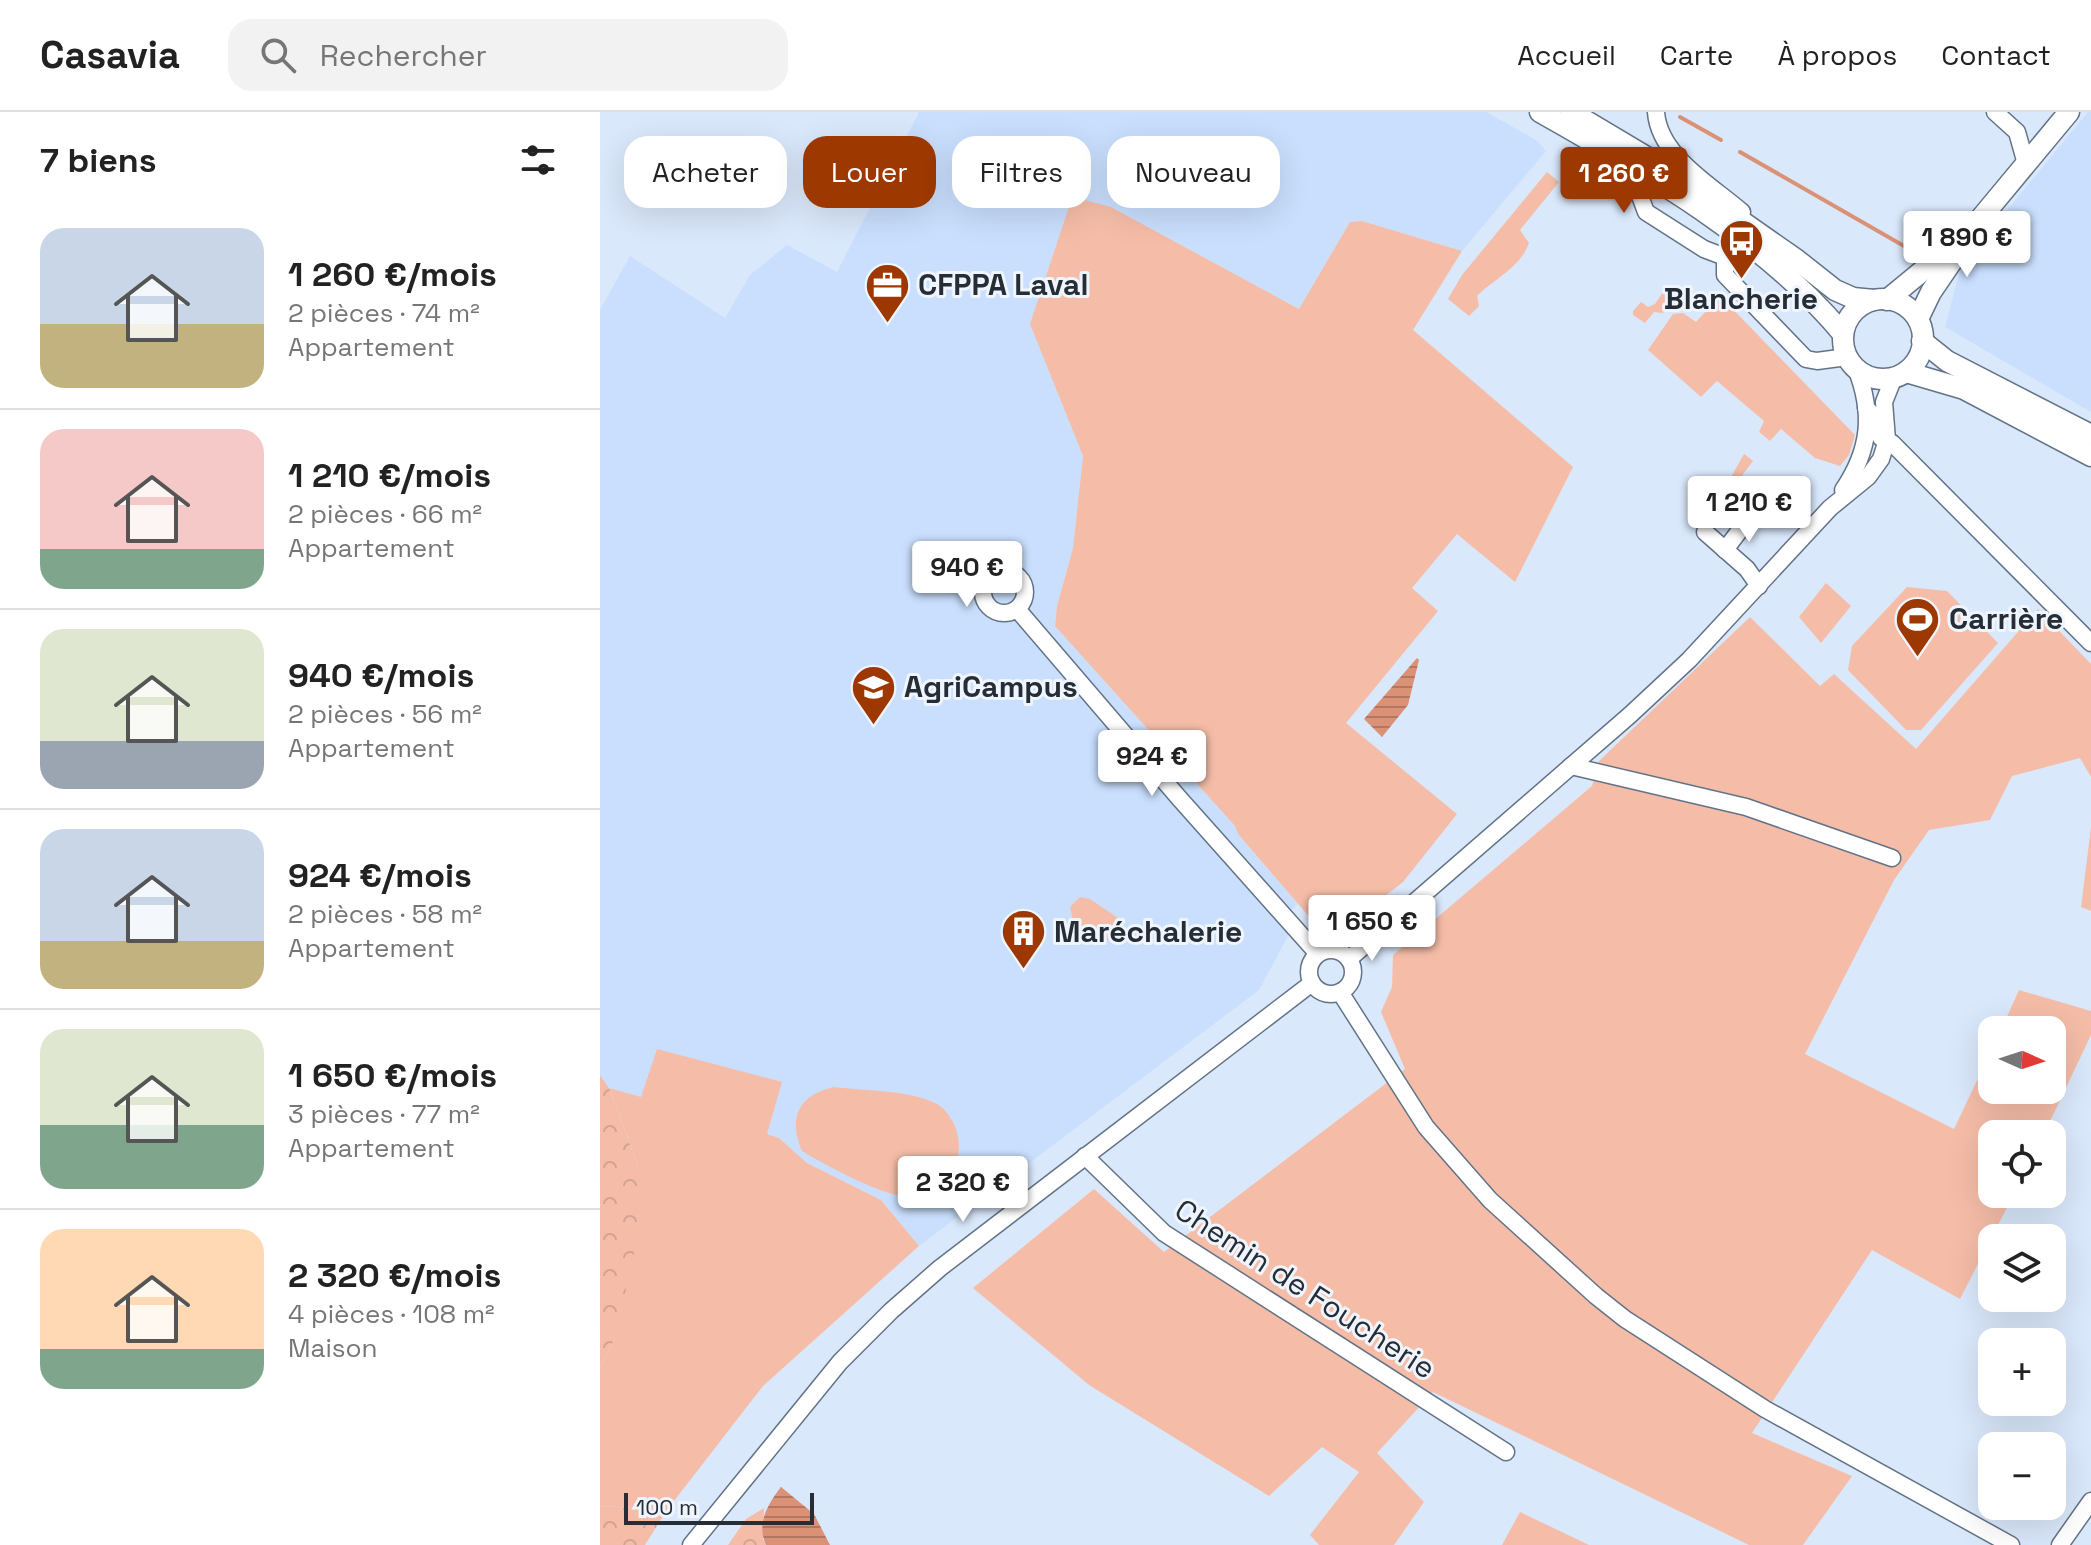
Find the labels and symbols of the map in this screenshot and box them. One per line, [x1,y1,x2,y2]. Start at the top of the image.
pin: 1 260 € [1550,147,1698,215]
pin: 1 890 € [1893,211,2041,279]
bus stop icon: Blancherie [1717,217,1765,280]
office icon: CFPPA Laval [863,261,911,324]
place label: CFPPA Laval [918,265,1088,304]
place label: Blancherie [1664,279,1818,318]
pin: 1 210 € [1675,476,1823,544]
pin: 940 € [911,541,1023,609]
sports icon: Carrière [1894,595,1942,658]
place label: Carrière [1949,599,2063,638]
school or university icon: AgriCampus [849,663,897,726]
place label: AgriCampus [904,667,1078,706]
pin: 924 € [1096,730,1208,798]
pin: 1 650 € [1298,895,1446,963]
building icon: Maréchalerie [999,908,1047,971]
place label: Maréchalerie [1054,912,1242,951]
north arrow [1978,1016,2066,1104]
pin: 2 320 € [889,1156,1037,1224]
street label: Chemin de Foucherie [1168,1190,1443,1387]
scale bar [624,1489,814,1525]

